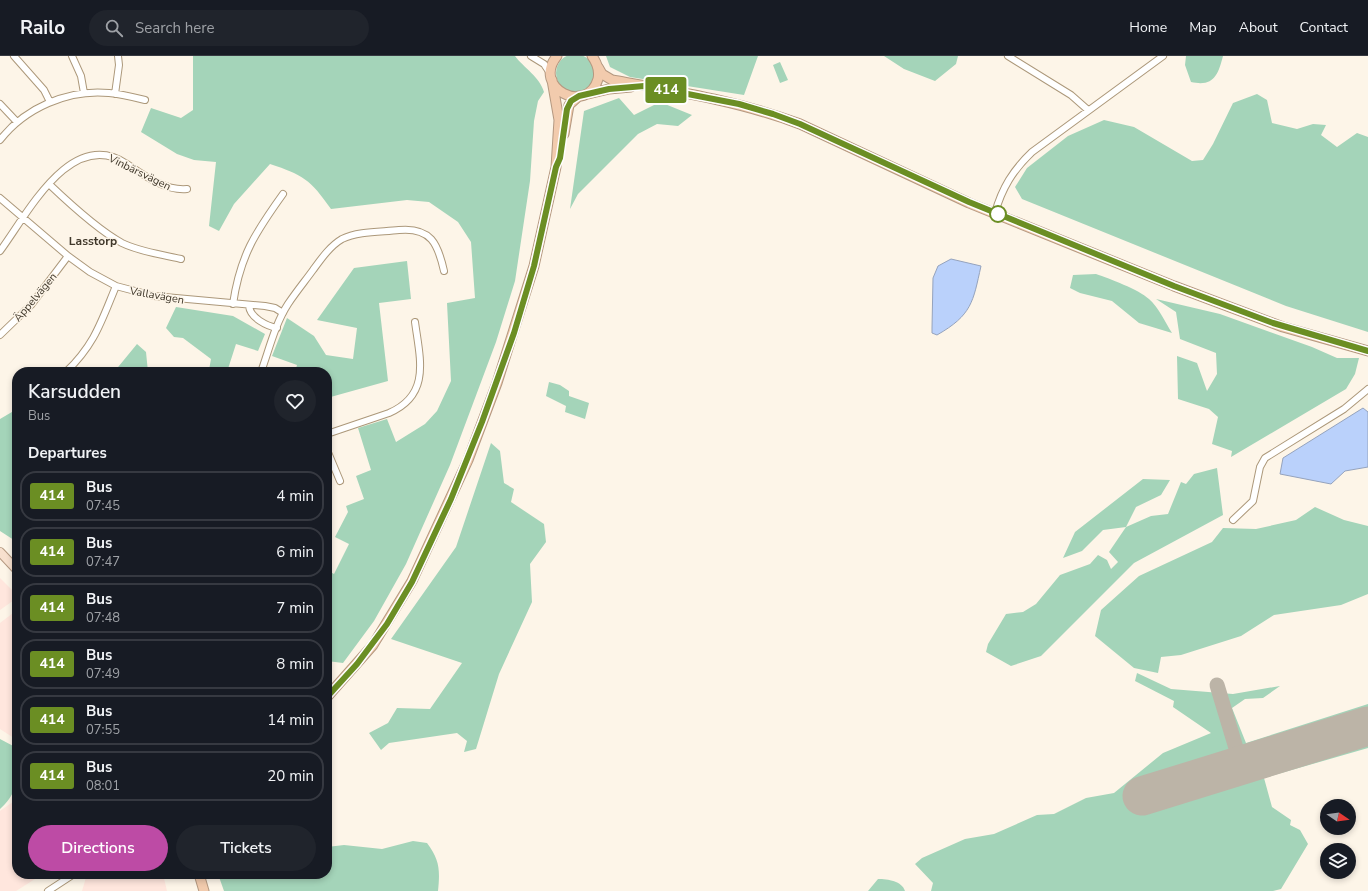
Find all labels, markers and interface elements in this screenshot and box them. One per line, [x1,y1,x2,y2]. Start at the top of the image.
search box [89,10,369,46]
text: Railo [20,15,65,41]
icon: search [103,17,125,39]
text: Search here [135,18,215,38]
text: Home [1129,18,1167,37]
text: Map [1189,18,1217,37]
text: About [1239,18,1278,37]
text: Contact [1300,18,1348,37]
line badge: 414 [643,77,689,103]
text: 414 [653,80,679,99]
street label: Vinbärsvägen [105,150,173,194]
unlabelled marker [989,205,1007,223]
district label: Lasstorp [69,233,117,249]
street label: Äppelvägen [10,270,60,325]
street label: Vallavägen [128,283,185,308]
text: Karsudden [28,379,121,405]
button: heart [274,380,316,422]
text: Bus [28,407,50,425]
text: Departures [28,443,107,463]
text: Bus [86,477,112,497]
text: 414 [39,486,65,505]
text: 4 min [276,486,314,506]
text: 07:45 [86,497,120,515]
text: Bus [86,533,112,553]
text: 414 [39,542,65,561]
text: 6 min [276,542,314,562]
text: 07:47 [86,553,120,571]
text: Bus [86,589,112,609]
text: 414 [39,598,65,617]
text: 7 min [276,598,314,618]
text: 07:48 [86,609,120,627]
text: Bus [86,645,112,665]
text: 414 [39,654,65,673]
text: 8 min [276,654,314,674]
text: 07:49 [86,665,120,683]
text: Bus [86,701,112,721]
text: 414 [39,710,65,729]
text: 14 min [267,710,314,730]
text: 07:55 [86,721,120,739]
text: Bus [86,757,112,777]
text: 414 [39,766,65,785]
text: 20 min [267,766,314,786]
text: 08:01 [86,777,120,795]
north arrow [1320,799,1356,835]
map controls [1320,799,1356,879]
button: Directions [28,825,168,871]
button: Tickets [176,825,316,871]
button: layers [1320,843,1356,879]

